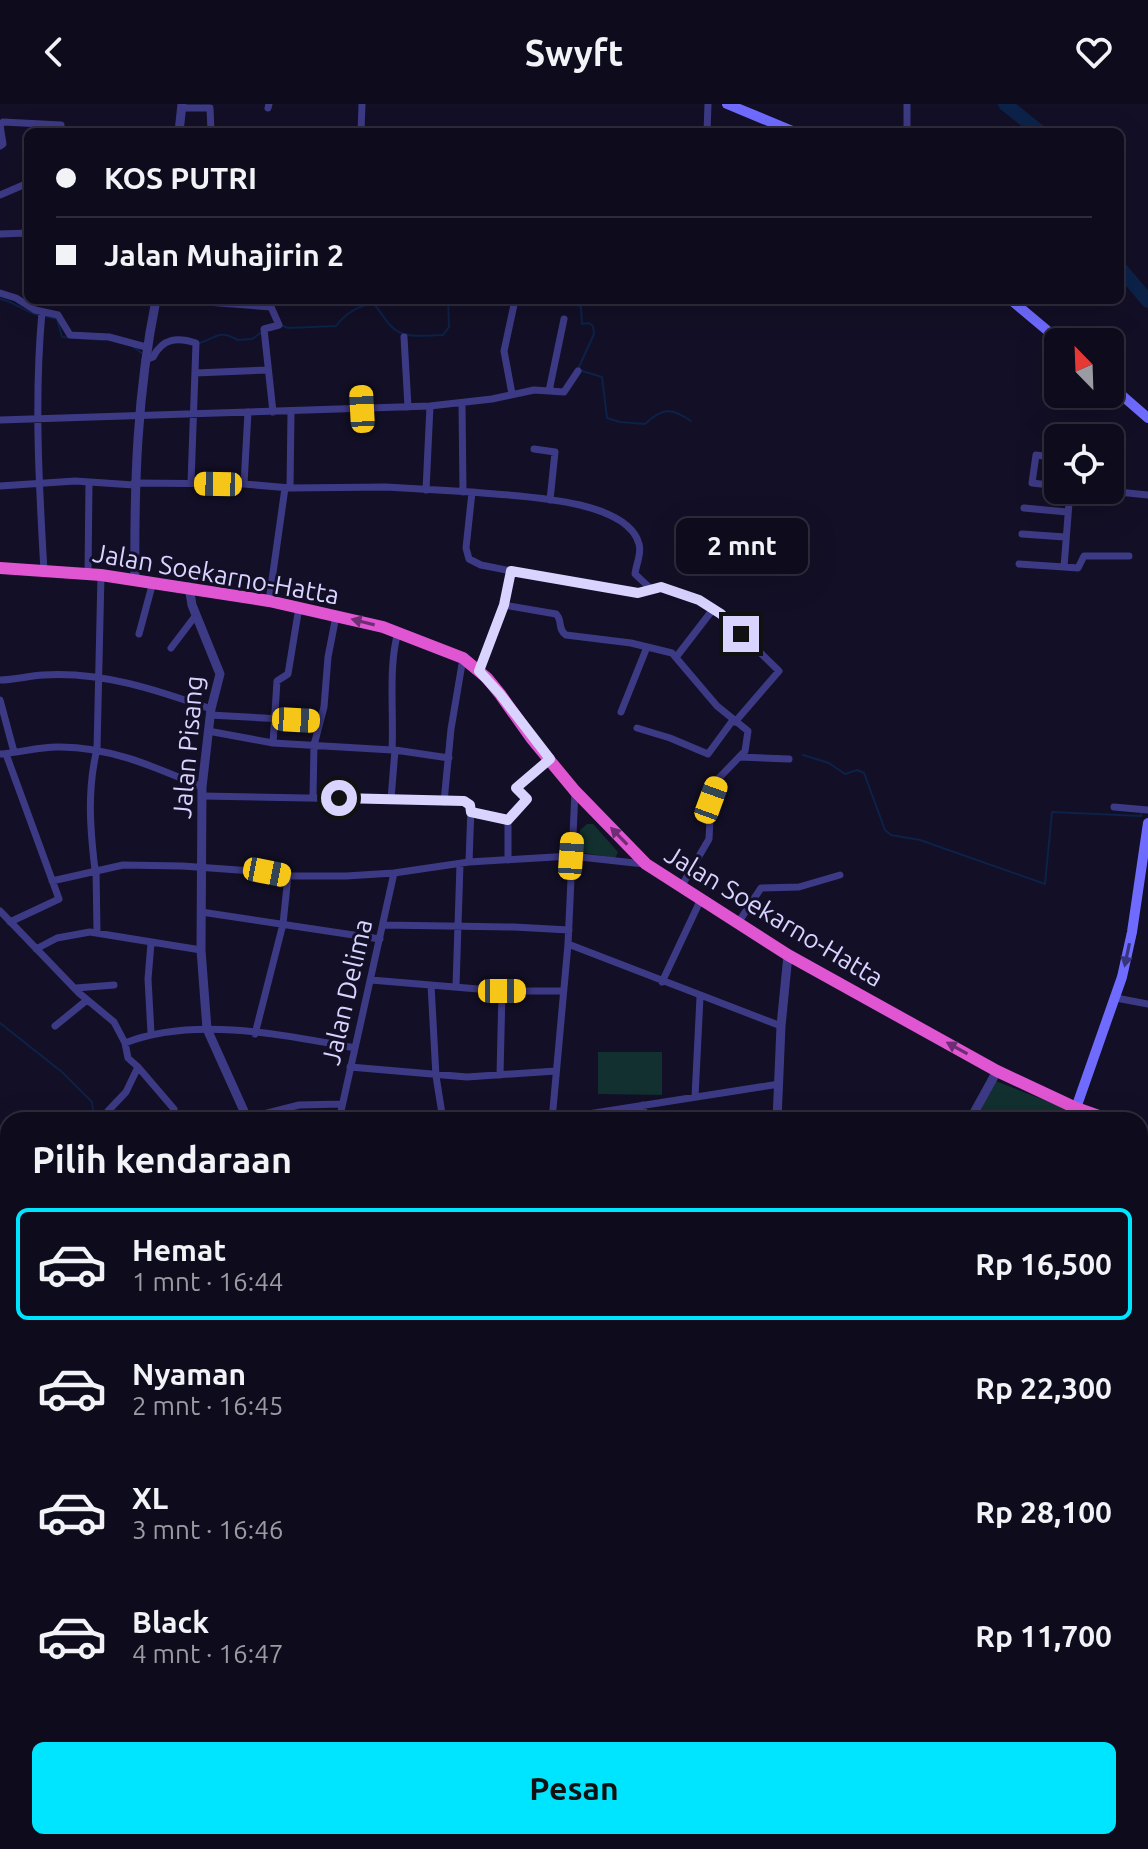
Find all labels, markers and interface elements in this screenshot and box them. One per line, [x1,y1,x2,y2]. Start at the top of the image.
icon: back [32,30,76,74]
icon: heart [1072,30,1116,74]
text: Swyft [525,32,623,73]
text: KOS PUTRI [104,161,257,195]
text: Jalan Muhajirin 2 [104,238,344,272]
north arrow [1044,328,1124,408]
map controls [1044,328,1124,504]
car [349,384,375,434]
button: locate [1044,424,1124,504]
car [194,472,242,496]
callout: 2 mnt [675,518,807,574]
text: 2 mnt [707,531,777,560]
street label: Jalan Soekarno-Hatta [91,538,341,609]
one-way arrow [351,615,376,628]
route end [723,616,759,652]
street label: Jalan Pisang [167,674,208,820]
car [271,707,321,733]
car [692,773,730,827]
route start [321,780,357,816]
one-way arrow [610,827,629,846]
car [557,831,585,881]
street label: Jalan Soekarno-Hatta [660,839,889,992]
car [241,856,293,888]
street label: Jalan Delima [316,916,377,1068]
one-way arrow [1120,943,1133,968]
car [478,979,526,1003]
one-way arrow [945,1042,968,1055]
text: Pilih kendaraan [32,1139,292,1180]
icon: car [36,1228,108,1300]
text: Hemat [132,1233,226,1267]
text: Rp 16,500 [975,1247,1112,1281]
text: 1 mnt · 16:44 [132,1267,283,1296]
icon: car [36,1352,108,1424]
text: Nyaman [132,1357,246,1391]
text: Rp 22,300 [975,1371,1112,1405]
text: 2 mnt · 16:45 [132,1391,283,1420]
icon: car [36,1476,108,1548]
text: XL [132,1481,168,1515]
text: Rp 28,100 [975,1495,1112,1529]
text: 3 mnt · 16:46 [132,1515,283,1544]
icon: car [36,1600,108,1672]
text: Black [132,1605,209,1639]
text: Rp 11,700 [975,1619,1112,1653]
text: 4 mnt · 16:47 [132,1639,283,1668]
button: Pesan [32,1742,1116,1834]

